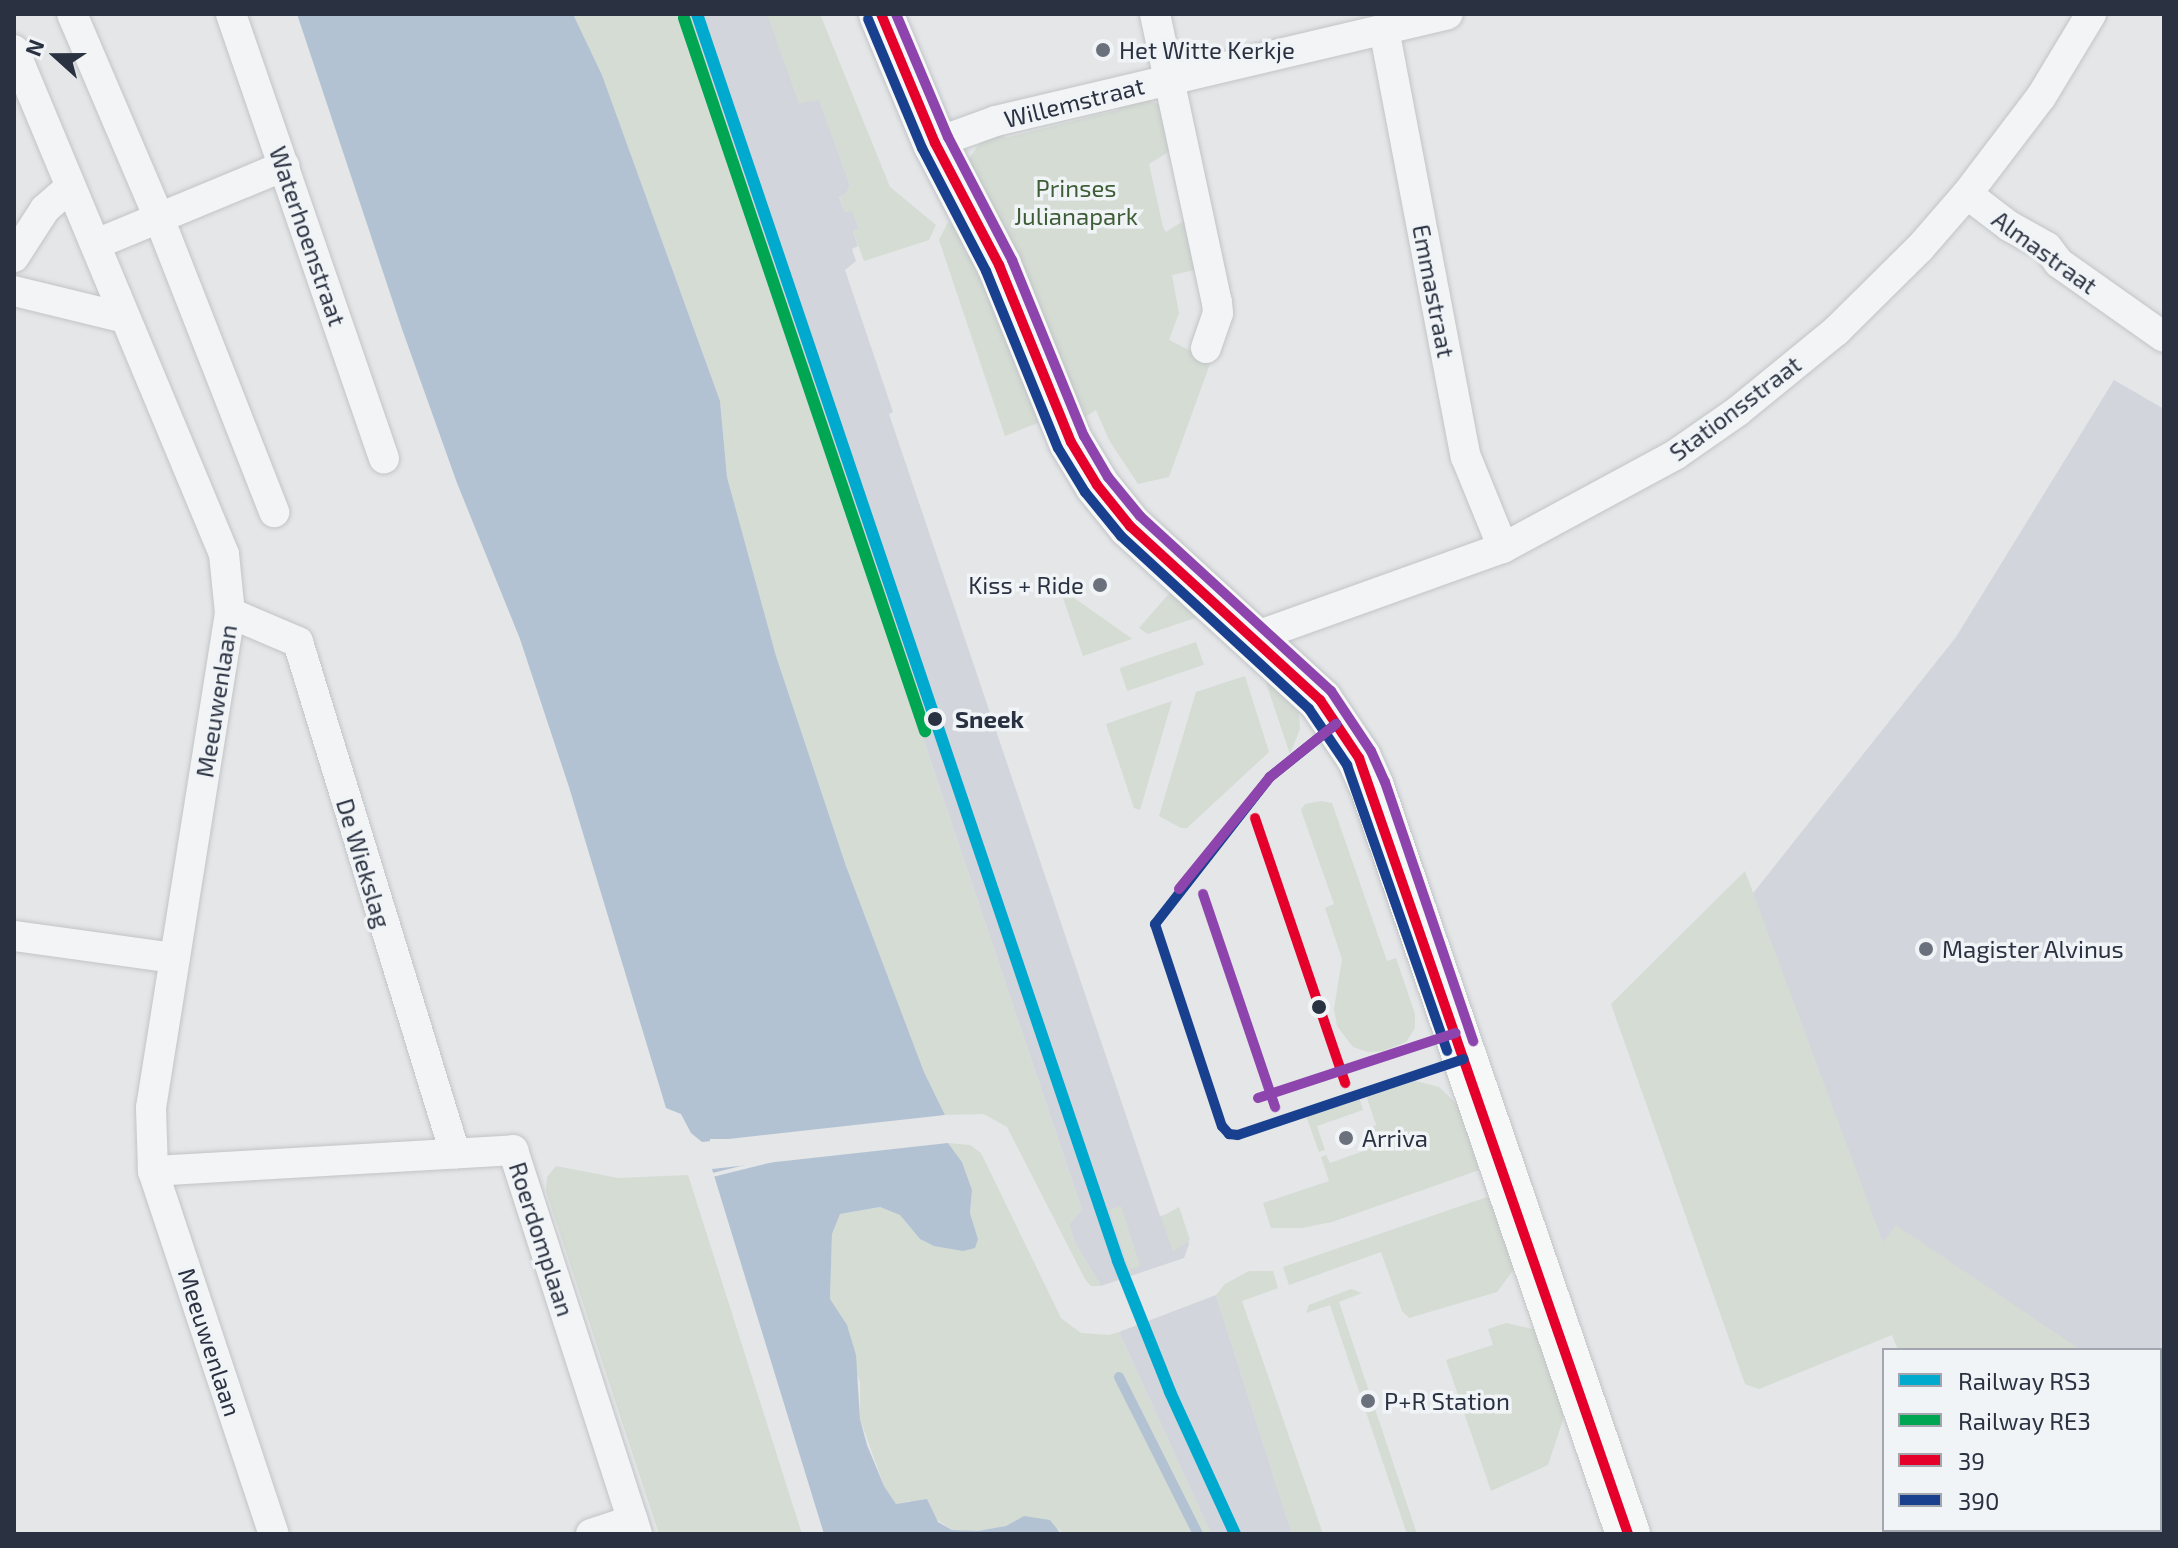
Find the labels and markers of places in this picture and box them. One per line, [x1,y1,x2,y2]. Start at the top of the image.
place label: Het Witte Kerkje [1119,36,1295,64]
marker: Het Witte Kerkje [1094,41,1112,59]
place label: Kiss + Ride [968,571,1084,599]
marker: Kiss + Ride [1091,576,1109,594]
place label: Sneek [955,705,1024,733]
marker: Sneek [922,706,948,732]
place label: Magister Alvinus [1942,935,2125,963]
marker: Magister Alvinus [1917,940,1935,958]
unlabelled marker [1311,999,1327,1015]
place label: Arriva [1362,1124,1428,1152]
marker: Arriva [1337,1129,1355,1147]
place label: P+R Station [1384,1387,1510,1415]
marker: P+R Station [1359,1392,1377,1410]

